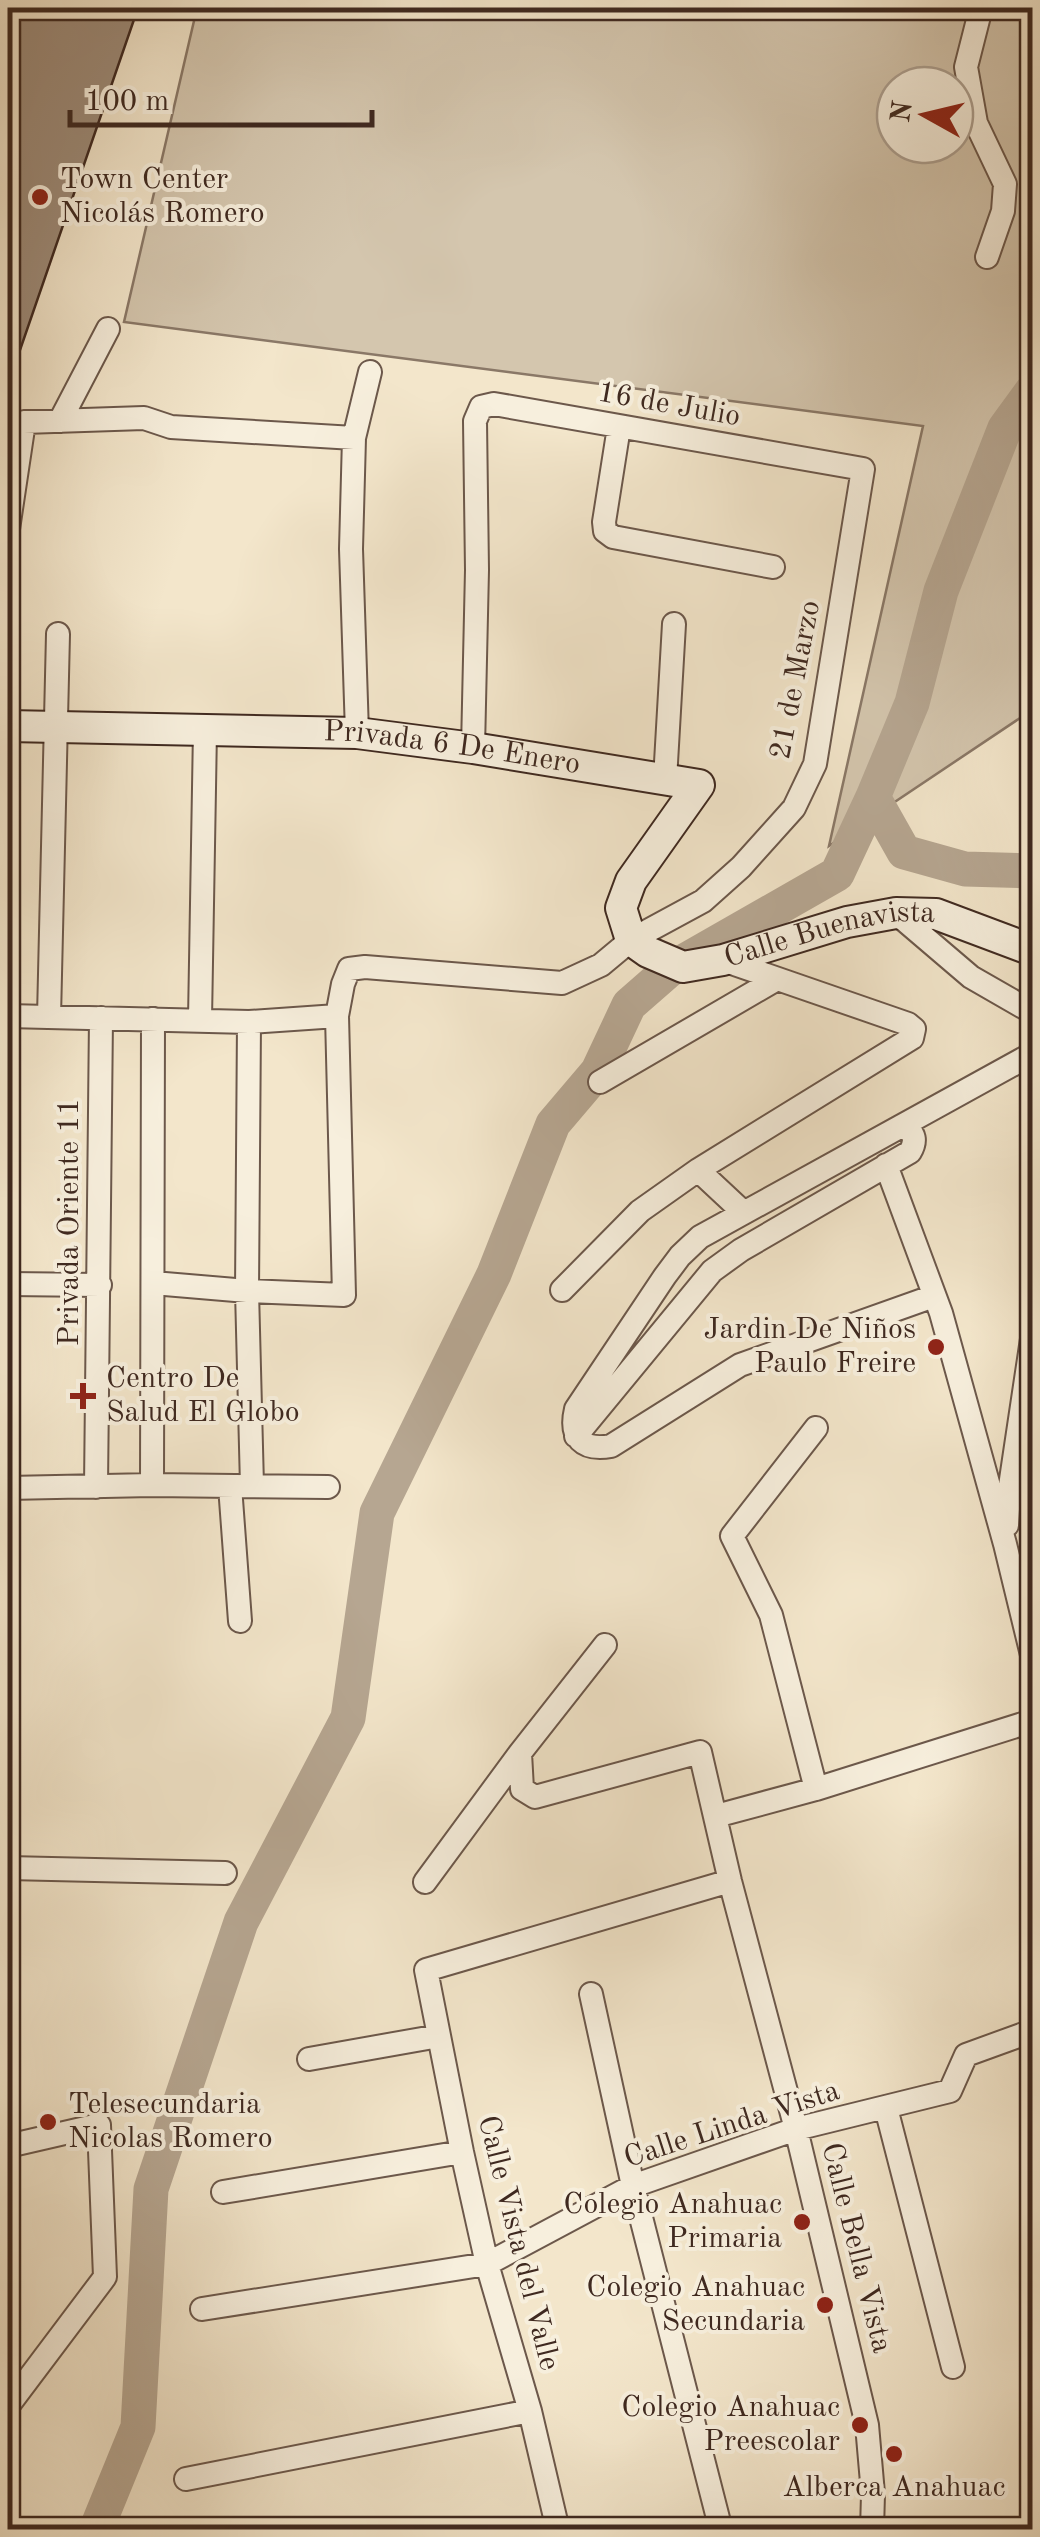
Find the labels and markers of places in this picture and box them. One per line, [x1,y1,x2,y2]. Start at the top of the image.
place label: Town Center Nicolás Romero [60,165,265,229]
marker: Town Center Nicolás Romero [29,186,51,208]
place label: Jardin De Niños Paulo Freire [703,1315,916,1379]
marker: Jardin De Niños Paulo Freire [925,1336,947,1358]
place label: Centro De Salud El Globo [106,1364,300,1428]
marker: Centro De Salud El Globo [70,1383,96,1409]
place label: Telesecundaria Nicolas Romero [68,2090,273,2154]
marker: Telesecundaria Nicolas Romero [37,2111,59,2133]
place label: Colegio Anahuac Primaria [563,2190,782,2254]
marker: Colegio Anahuac Primaria [791,2211,813,2233]
place label: Colegio Anahuac Secundaria [586,2273,805,2337]
marker: Colegio Anahuac Secundaria [814,2294,836,2316]
place label: Colegio Anahuac Preescolar [621,2393,840,2457]
marker: Colegio Anahuac Preescolar [849,2414,871,2436]
marker: Alberca Anahuac [883,2443,905,2465]
place label: Alberca Anahuac [783,2473,1005,2503]

